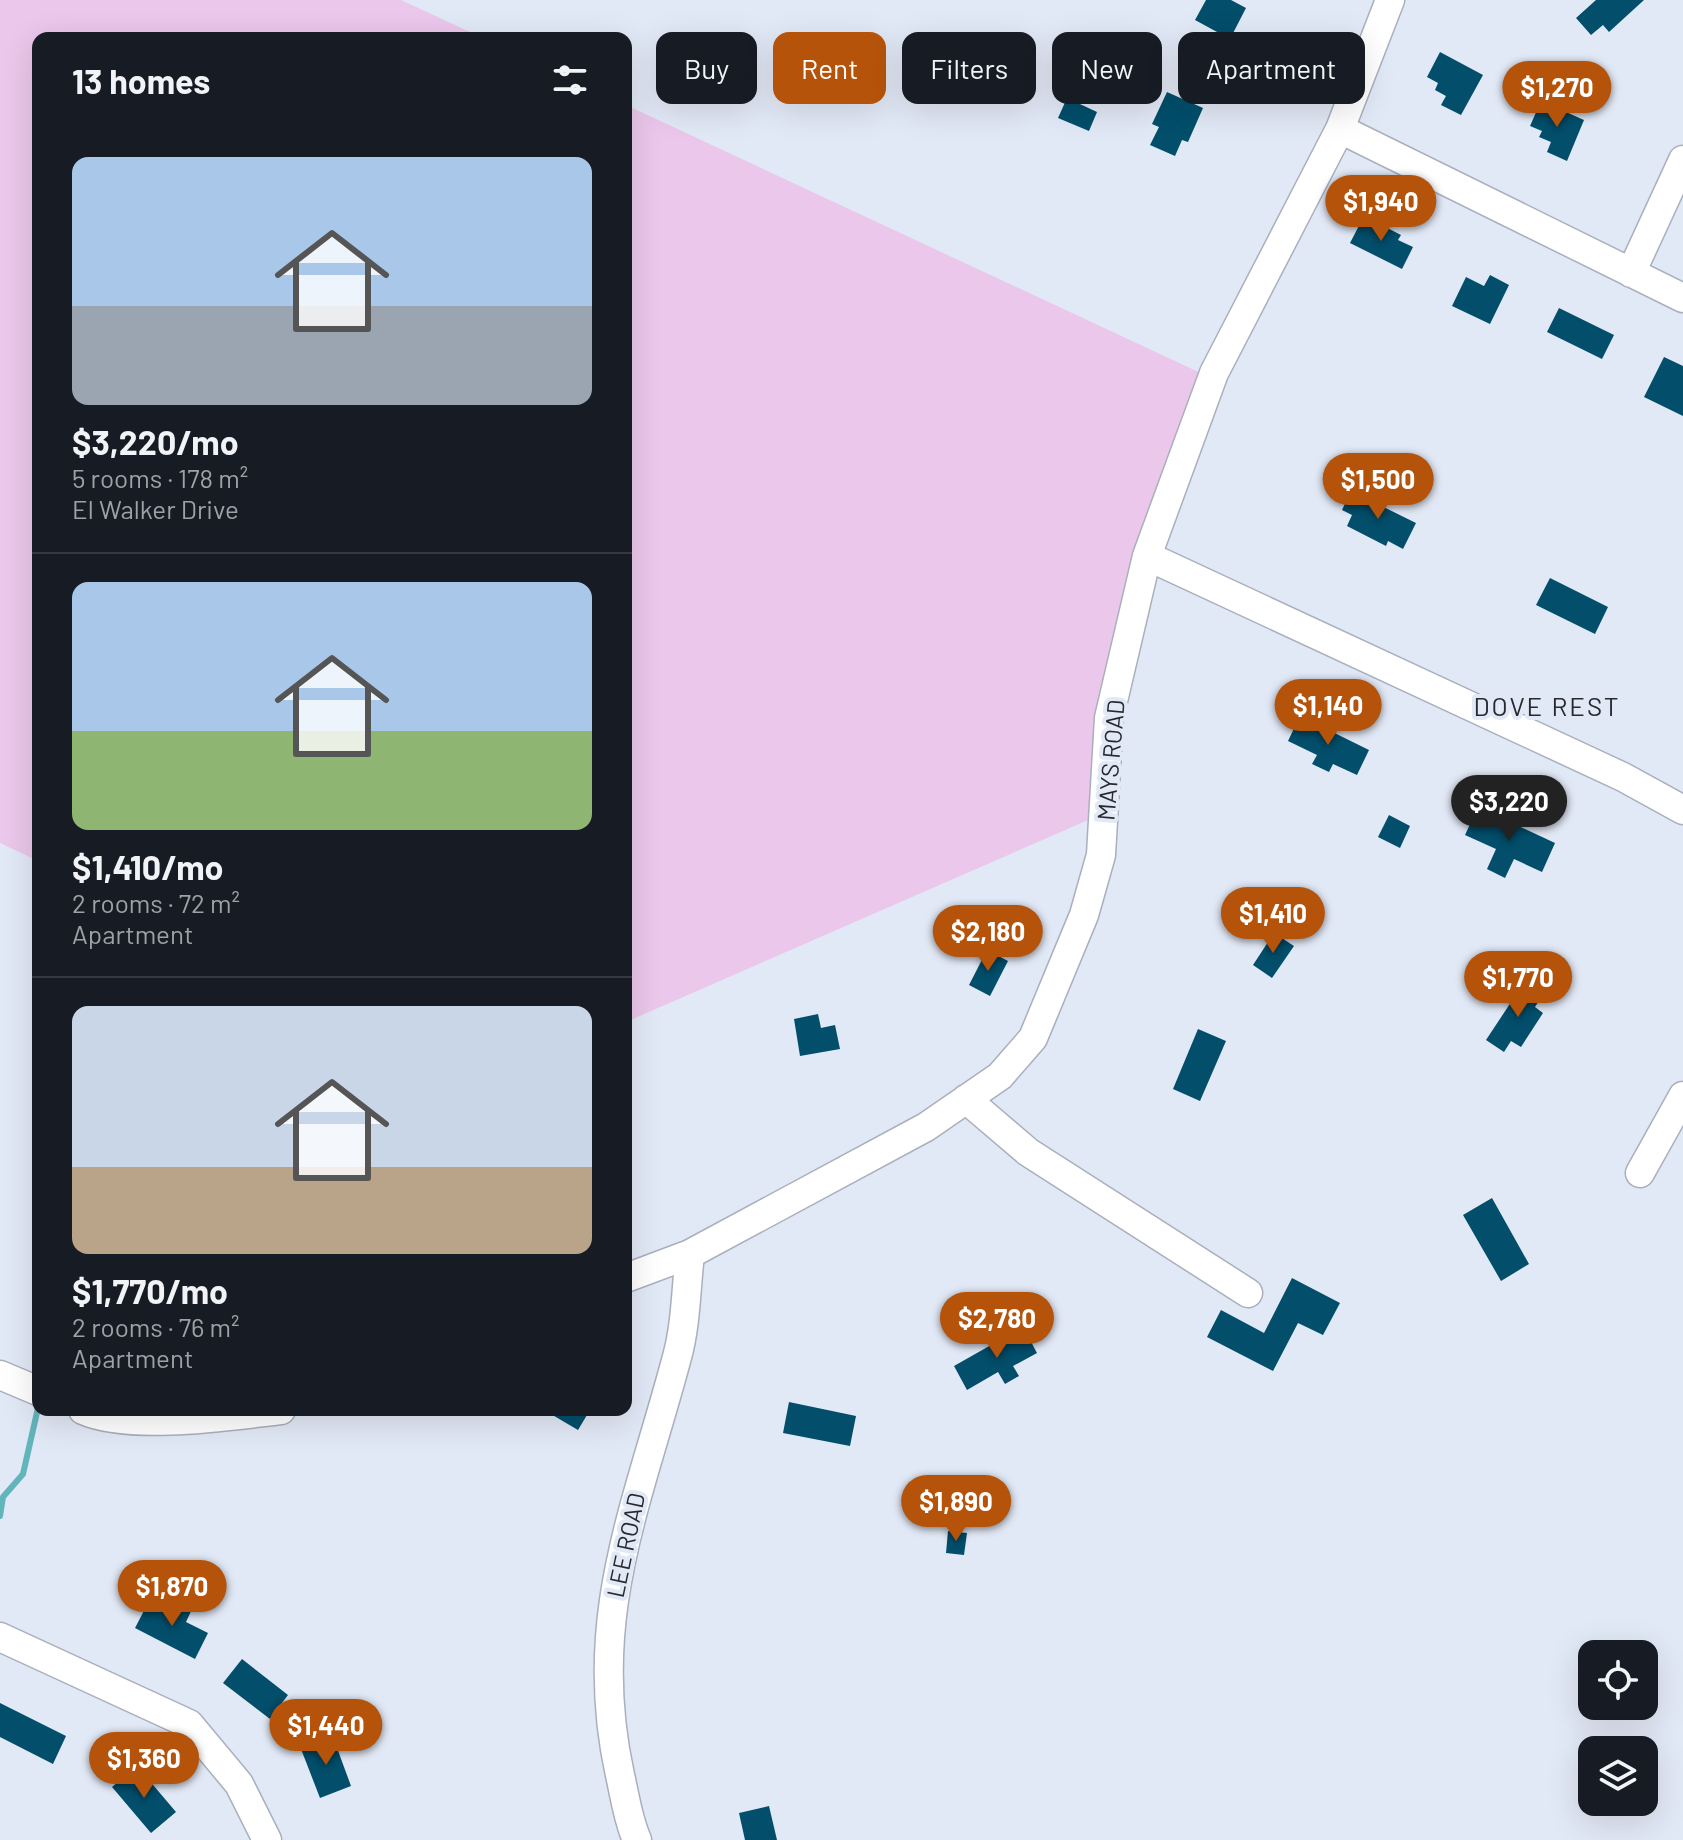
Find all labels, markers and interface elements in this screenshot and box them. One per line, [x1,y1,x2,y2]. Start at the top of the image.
chip: Buy [656,32,757,104]
chip: Rent [773,32,886,104]
chip: Filters [902,32,1036,104]
chip: New [1052,32,1162,104]
chip: Apartment [1178,32,1365,104]
icon: filters [548,58,592,102]
text: 13 homes [72,60,210,101]
pin: $1,270 [1492,61,1622,129]
text: $1,270 [1520,71,1594,102]
pin: $1,940 [1316,175,1446,243]
text: $1,940 [1343,185,1419,216]
icon: home [260,209,404,353]
text: $3,220/mo [72,421,239,462]
pin: $1,500 [1313,453,1443,521]
text: 5 rooms · 178 m² [72,462,248,493]
text: $1,500 [1341,463,1415,494]
text: El Walker Drive [72,493,239,524]
icon: home [260,634,404,778]
pin: $1,140 [1263,679,1393,747]
text: $1,140 [1293,689,1363,720]
district label: DOVE REST [1474,690,1620,721]
street label: MAYS ROAD [1090,698,1130,822]
pin: $3,220 [1444,775,1574,843]
text: $3,220 [1469,785,1549,816]
text: $1,410/mo [72,846,224,887]
text: 2 rooms · 72 m² [72,887,240,918]
pin: $1,410 [1208,887,1338,955]
text: $1,410 [1239,897,1307,928]
pin: $2,180 [923,905,1053,973]
text: $2,180 [951,915,1025,946]
text: Apartment [72,918,193,949]
pin: $1,770 [1453,951,1583,1019]
text: $1,770 [1482,961,1554,992]
icon: home [260,1058,404,1202]
text: $1,770/mo [72,1270,228,1311]
pin: $2,780 [932,1292,1062,1360]
text: $2,780 [958,1302,1036,1333]
text: 2 rooms · 76 m² [72,1311,240,1342]
text: Apartment [72,1342,193,1373]
pin: $1,890 [891,1475,1021,1543]
text: $1,890 [919,1485,993,1516]
street label: LEE ROAD [600,1490,650,1600]
pin: $1,870 [107,1560,237,1628]
text: $1,870 [136,1570,208,1601]
map controls [1578,1640,1658,1816]
button: locate [1578,1640,1658,1720]
pin: $1,440 [261,1699,391,1767]
text: $1,440 [287,1709,365,1740]
pin: $1,360 [79,1732,209,1800]
button: layers [1578,1736,1658,1816]
text: $1,360 [107,1742,181,1773]

